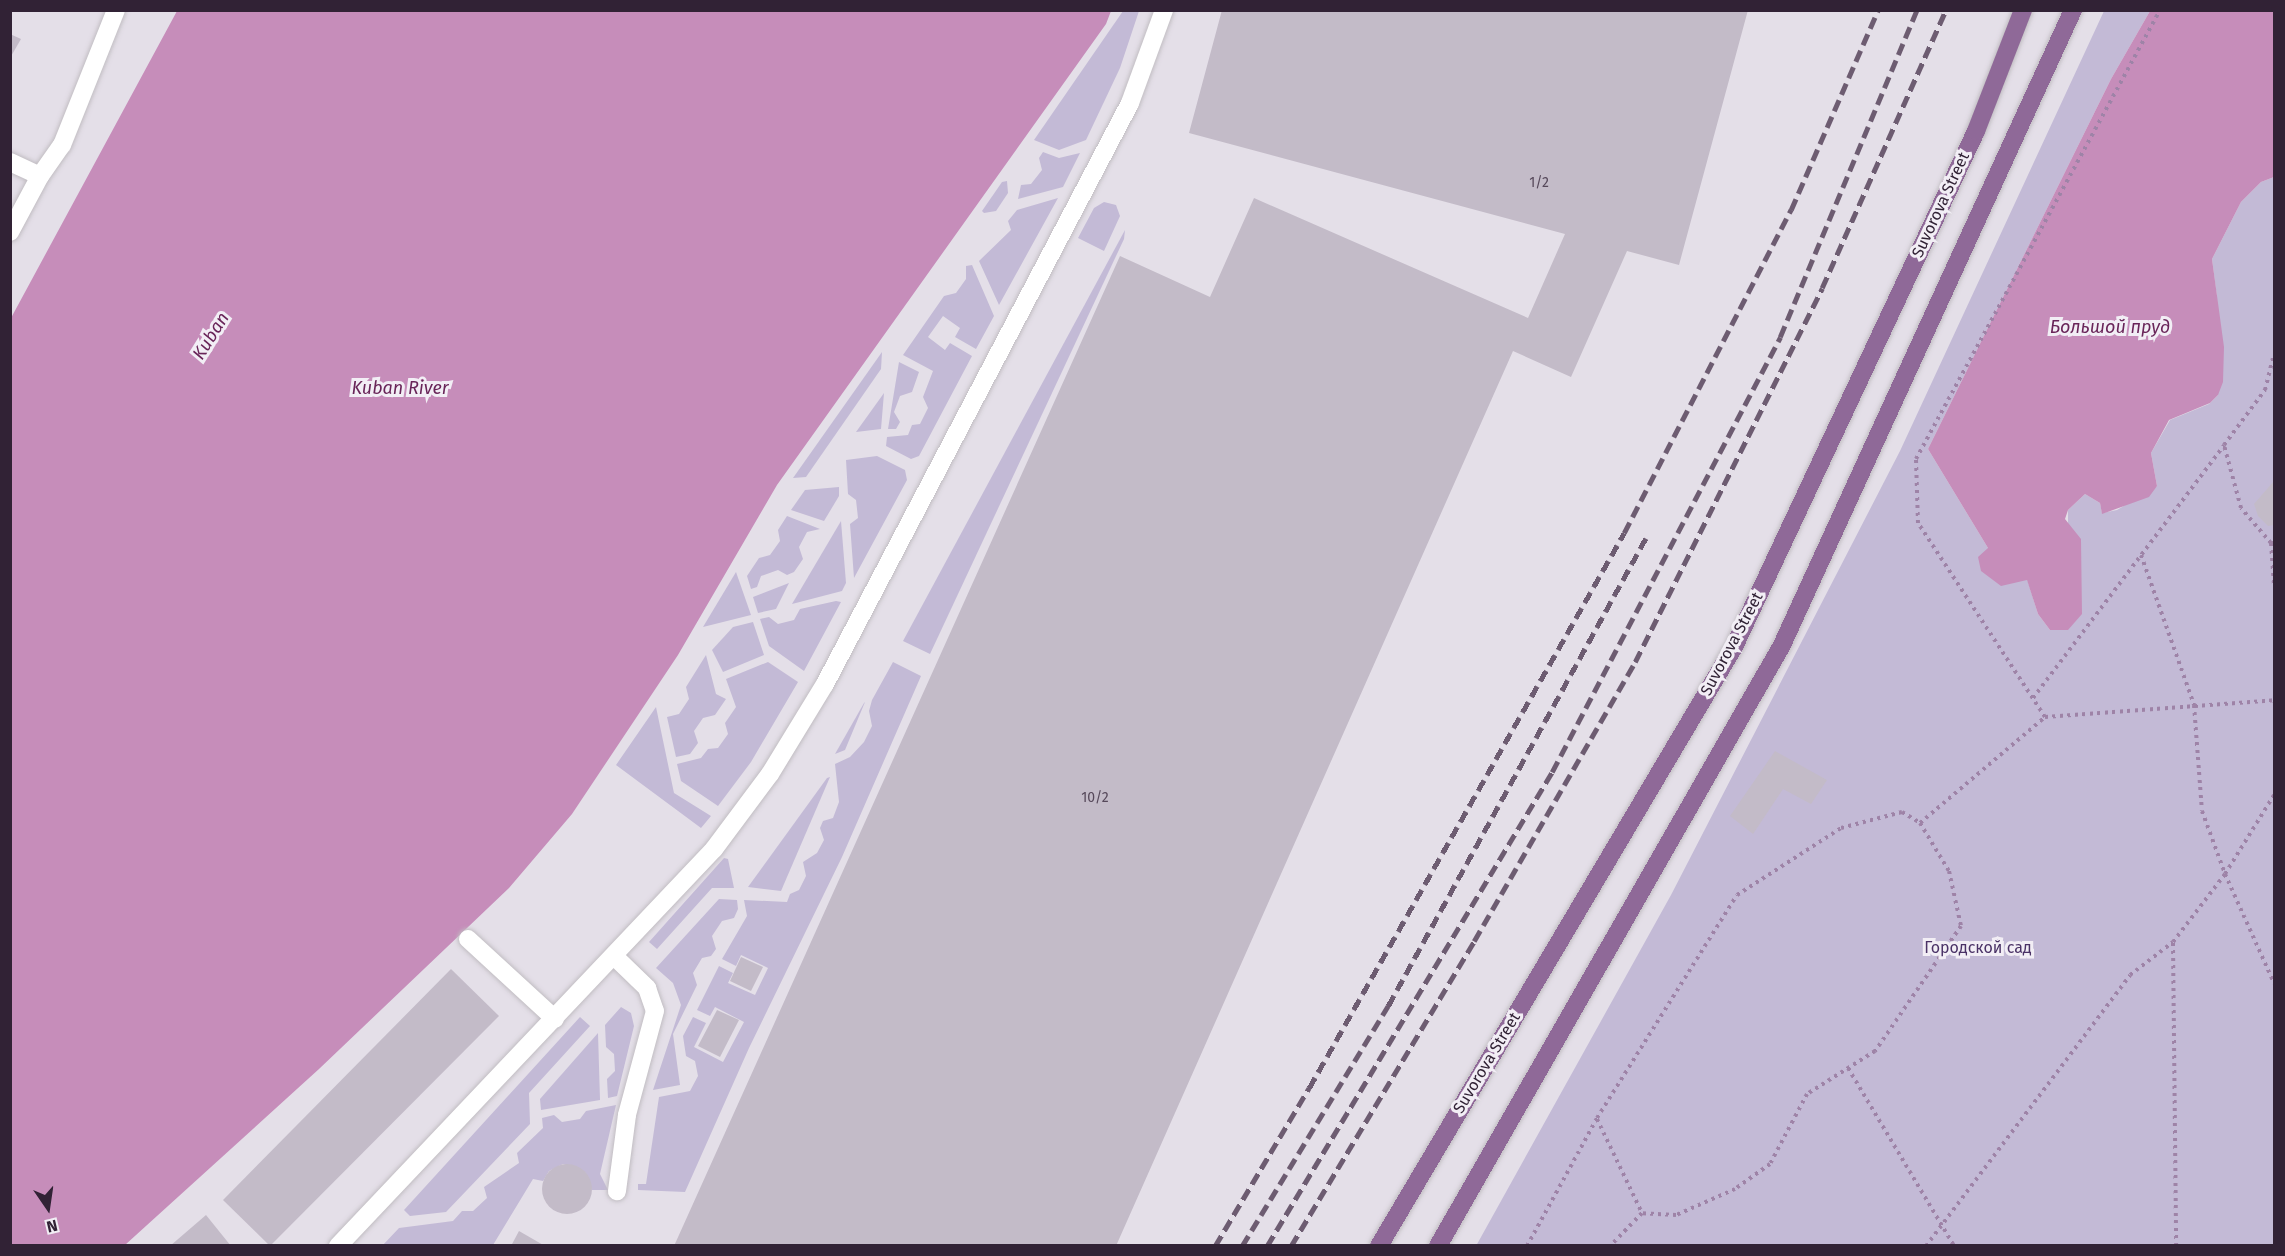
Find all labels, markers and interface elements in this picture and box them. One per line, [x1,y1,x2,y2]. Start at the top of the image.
street label: Suvorova Street [1908,149,1974,261]
house number: 1/2 [1529,175,1549,191]
water label: Kuban [188,308,234,364]
water label: Большой пруд [2050,316,2170,338]
water label: Kuban River [351,377,449,399]
street label: Suvorova Street [1697,589,1767,699]
house number: 10/2 [1081,790,1109,806]
park label: Городской сад [1924,938,2032,958]
street label: Suvorova Street [1449,1009,1525,1117]
north arrow [18,1178,78,1238]
text: N [45,1216,59,1236]

